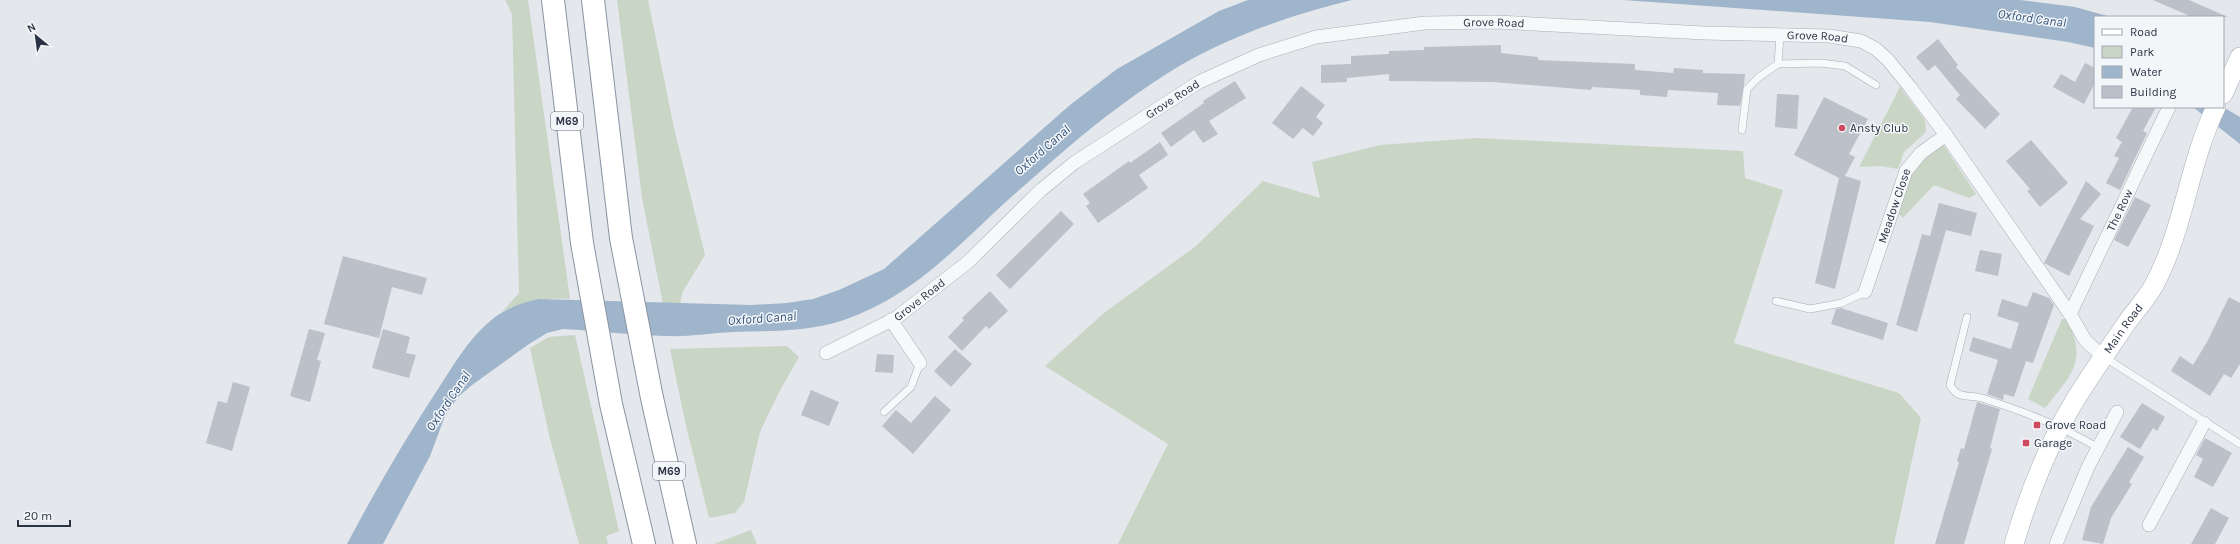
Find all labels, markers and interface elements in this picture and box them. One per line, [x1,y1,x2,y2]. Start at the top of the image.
water label: Oxford Canal [1997,6,2067,30]
street label: Grove Road [1463,15,1525,30]
north arrow [16,16,56,56]
legend [2094,16,2224,108]
text: N [25,20,38,35]
text: Road [2130,25,2158,39]
street label: Grove Road [1787,28,1849,46]
text: Park [2130,45,2155,59]
text: Water [2130,65,2163,79]
street label: Grove Road [1143,77,1202,122]
text: Building [2130,85,2177,99]
road number: M69 [551,112,583,130]
place label: Ansty Club [1850,121,1908,135]
water label: Oxford Canal [1011,122,1073,178]
marker: Ansty Club [1837,123,1847,133]
street label: Meadow Close [1875,167,1913,245]
street label: The Row [2104,187,2136,234]
street label: Grove Road [891,275,948,324]
street label: Main Road [2101,301,2146,356]
water label: Oxford Canal [727,308,797,328]
water label: Oxford Canal [423,368,473,434]
place label: Grove Road [2045,418,2106,432]
marker: Grove Road [2032,420,2042,430]
place label: Garage [2034,436,2072,450]
marker: Garage [2021,438,2031,448]
road number: M69 [653,462,685,480]
scale bar [18,502,70,528]
text: 20 m [24,509,52,523]

